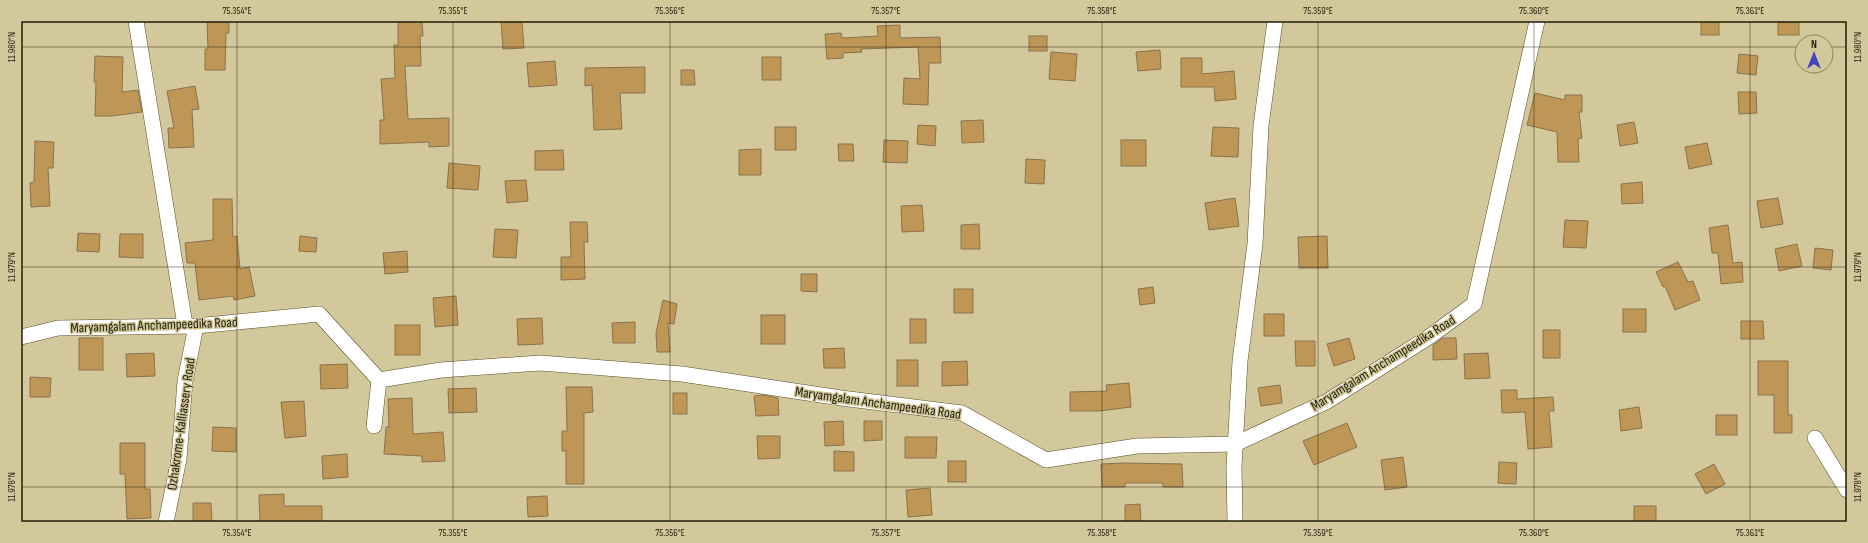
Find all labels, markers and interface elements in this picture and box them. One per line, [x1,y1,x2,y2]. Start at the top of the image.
text: 75.354°E [222,5,252,17]
text: 75.355°E [438,5,468,17]
text: 75.356°E [655,5,685,17]
text: 75.357°E [871,5,901,17]
text: 75.358°E [1087,5,1117,17]
text: 75.359°E [1303,5,1333,17]
text: 75.360°E [1519,5,1549,17]
text: 75.361°E [1736,5,1764,17]
text: 11.980°N [6,32,18,62]
text: 11.980°N [1852,32,1864,62]
north arrow [1794,34,1834,74]
text: N [1811,38,1817,51]
text: 11.979°N [6,252,18,282]
text: 11.979°N [1852,252,1864,282]
street label: Maryamgalam Anchampeedika Road [1308,311,1459,415]
street label: Maryamgalam Anchampeedika Road [70,314,238,336]
street label: Ozhakrome-Kalliassery Road [163,356,199,491]
street label: Maryamgalam Anchampeedika Road [794,383,962,423]
text: 11.978°N [6,472,18,502]
text: 11.978°N [1852,472,1864,502]
text: 75.354°E [222,527,252,539]
text: 75.355°E [438,527,468,539]
text: 75.356°E [655,527,685,539]
text: 75.357°E [871,527,901,539]
text: 75.358°E [1087,527,1117,539]
text: 75.359°E [1303,527,1333,539]
text: 75.360°E [1519,527,1549,539]
text: 75.361°E [1736,527,1764,539]

